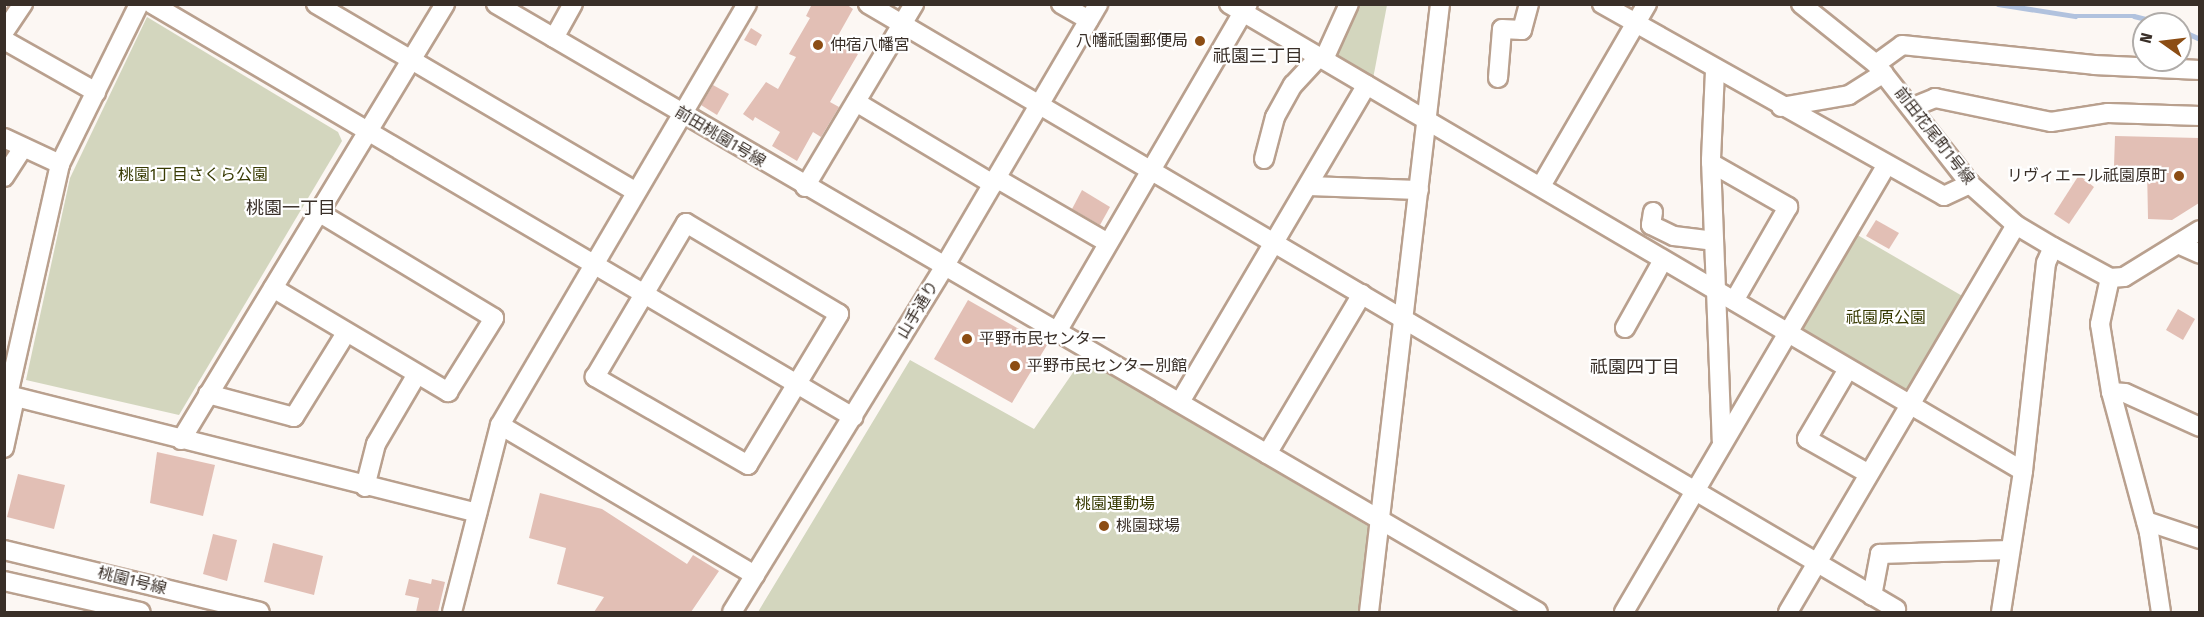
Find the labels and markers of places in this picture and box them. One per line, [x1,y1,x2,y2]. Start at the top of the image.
place label: 八幡祇園郵便局 [1076,31,1188,51]
marker: 八幡祇園郵便局 [1193,34,1207,48]
place label: 仲宿八幡宮 [830,35,910,55]
marker: 仲宿八幡宮 [811,38,825,52]
place label: リヴィエール祇園原町 [2007,166,2167,186]
marker: リヴィエール祇園原町 [2172,169,2186,183]
place label: 平野市民センター [979,329,1107,349]
marker: 平野市民センター [960,332,974,346]
place label: 平野市民センター別館 [1027,356,1187,376]
marker: 平野市民センター別館 [1008,359,1022,373]
place label: 桃園球場 [1116,516,1180,536]
marker: 桃園球場 [1097,519,1111,533]

